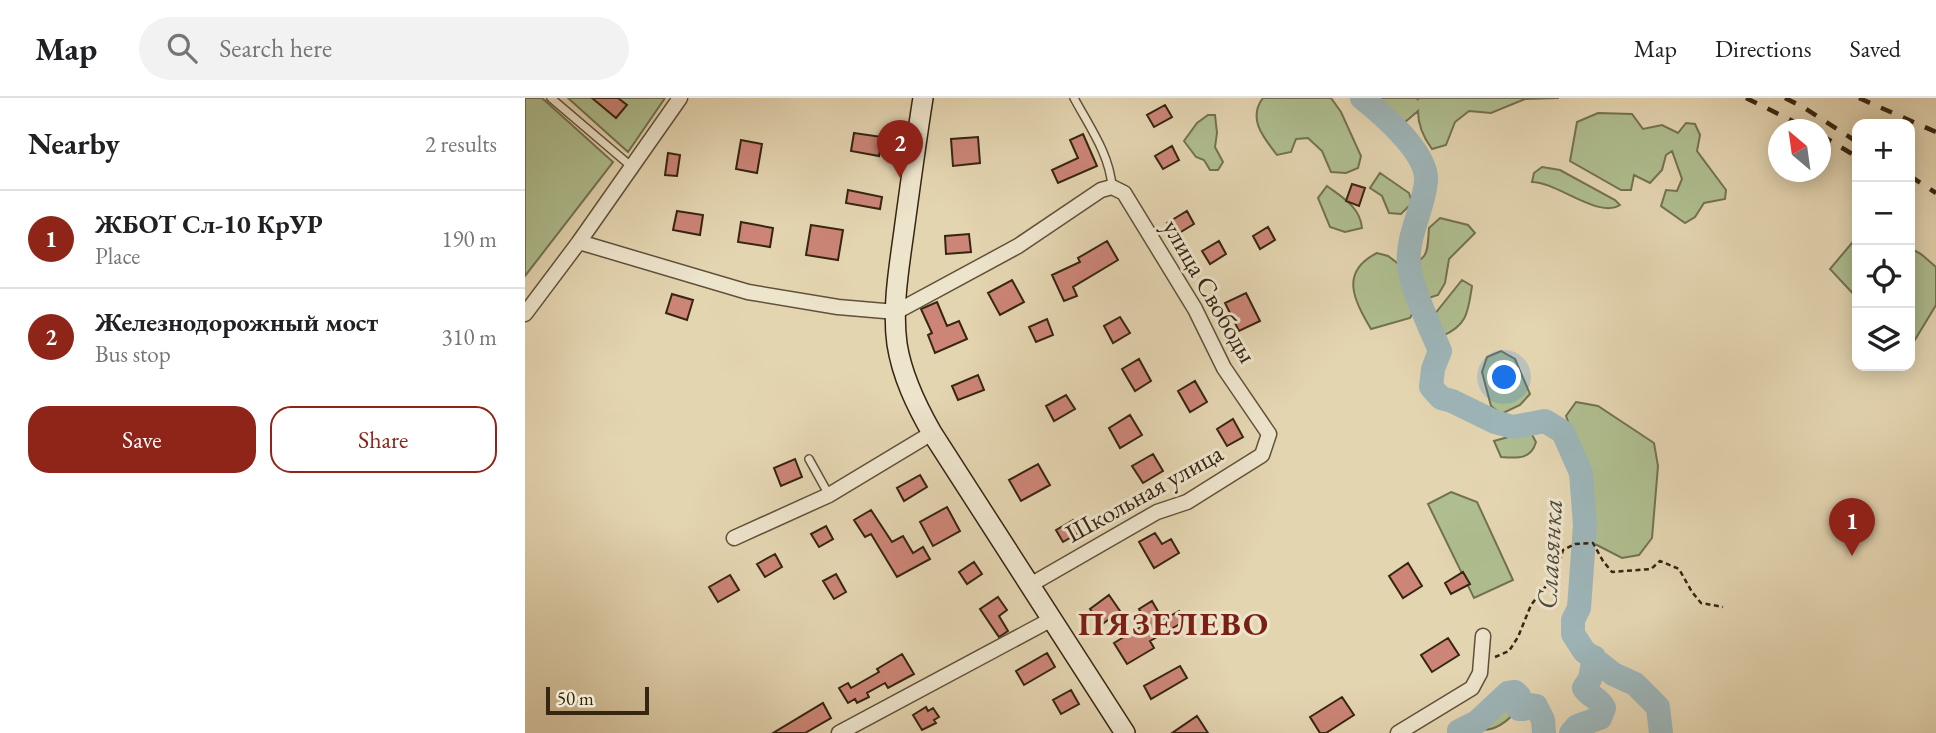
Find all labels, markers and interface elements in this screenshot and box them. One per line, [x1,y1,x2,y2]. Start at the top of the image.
search box [139,17,629,80]
text: Map [35,27,97,70]
icon: search [163,29,201,67]
text: Search here [219,31,332,65]
text: Map [1634,33,1677,64]
text: Directions [1715,33,1812,64]
text: Saved [1850,33,1901,64]
north arrow [1768,119,1831,182]
map controls [1852,119,1915,371]
button: + [1852,119,1915,182]
pin: 2 [877,120,923,178]
text: Nearby [28,124,120,163]
text: 2 results [425,129,497,159]
button: − [1852,182,1915,245]
text: ЖБОТ Сл-10 КрУР [95,207,323,241]
street label: улица Свободы [1155,213,1265,369]
text: 1 [45,224,57,254]
text: 190 m [441,224,497,254]
text: Place [95,241,140,271]
button: locate [1852,245,1915,308]
text: Железнодорожный мост [95,305,378,339]
button: layers [1852,308,1915,371]
text: 2 [45,322,57,352]
text: 310 m [441,322,497,352]
text: Bus stop [95,339,171,369]
your location [1487,360,1521,394]
button: Save [28,406,256,473]
button: Share [270,406,497,473]
street label: Школьная улица [1059,435,1229,550]
water label: Славянка [1528,498,1570,610]
pin: 1 [1829,498,1875,556]
district label: ПЯЗЕЛЕВО [1078,602,1270,645]
scale bar [546,684,649,716]
text: 50 m [557,686,594,711]

